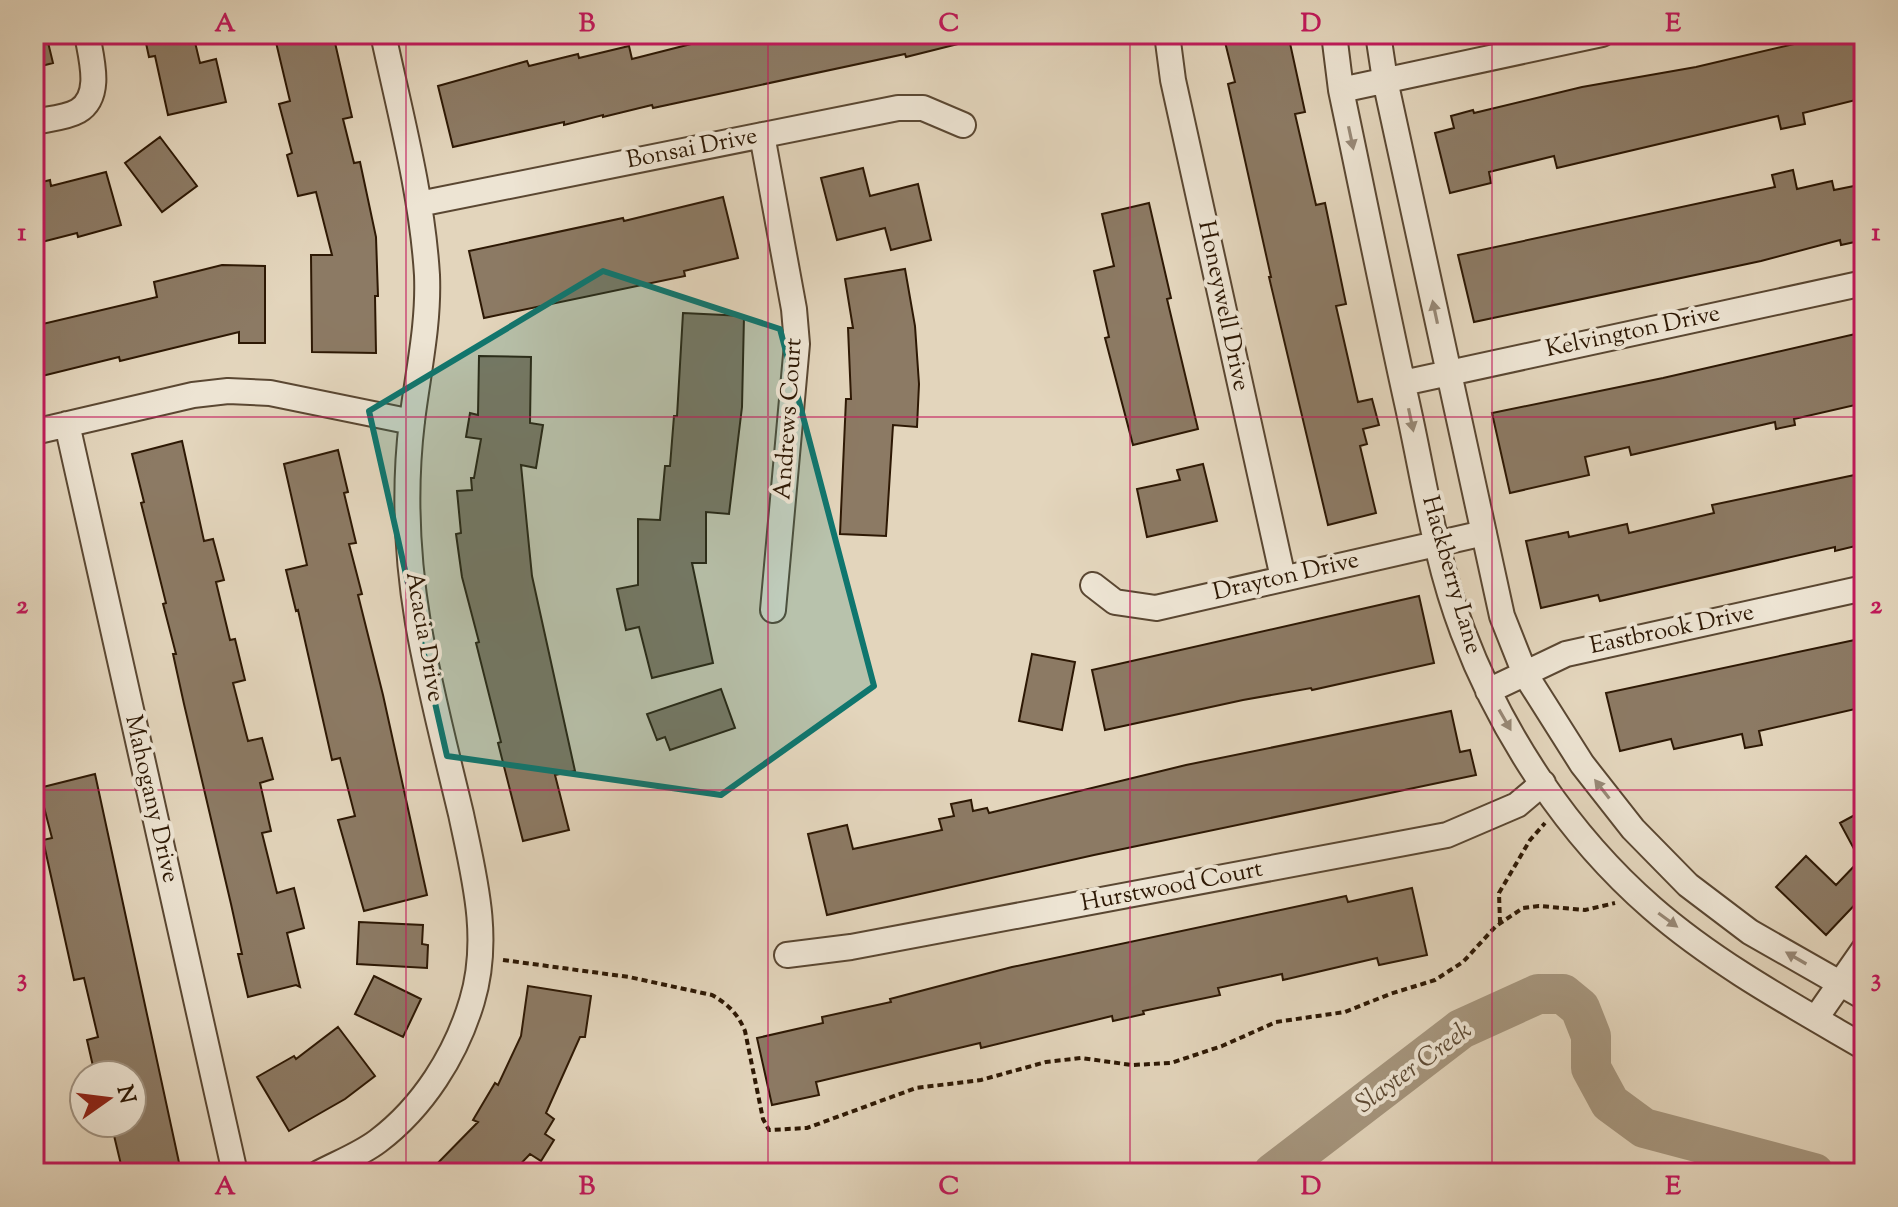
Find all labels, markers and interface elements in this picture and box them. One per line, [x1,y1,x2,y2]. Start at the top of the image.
text: A [214,6,236,43]
text: B [579,6,596,43]
text: C [939,6,959,43]
text: D [1301,6,1321,43]
text: E [1665,6,1681,43]
street label: Bonsai Drive [624,120,760,178]
one-way arrow [1346,126,1358,151]
text: 1 [18,215,27,252]
text: 1 [1872,215,1881,252]
street label: Honeywell Drive [1188,218,1258,394]
street label: Kelvington Drive [1543,297,1723,367]
one-way arrow [1428,299,1441,324]
street label: Andrews Court [766,337,812,501]
one-way arrow [1405,408,1418,433]
street label: Hackberry Lane [1412,492,1490,658]
street label: Drayton Drive [1210,544,1362,610]
street label: Acacia Drive [396,569,452,705]
text: 2 [16,588,29,625]
text: 2 [1870,588,1883,625]
street label: Eastbrook Drive [1587,596,1757,664]
one-way arrow [1498,709,1512,731]
street label: Mahogany Drive [115,712,187,886]
one-way arrow [1594,779,1610,799]
street label: Hurstwood Court [1078,853,1266,921]
one-way arrow [1658,912,1679,927]
one-way arrow [1785,951,1807,965]
text: 3 [17,961,27,998]
text: 3 [1871,961,1881,998]
water label: Slayter Creek [1348,1013,1480,1123]
north arrow [68,1059,148,1139]
text: N [107,1082,142,1108]
text: A [214,1169,236,1206]
text: B [579,1169,596,1206]
text: C [939,1169,959,1206]
text: D [1301,1169,1321,1206]
text: E [1665,1169,1681,1206]

